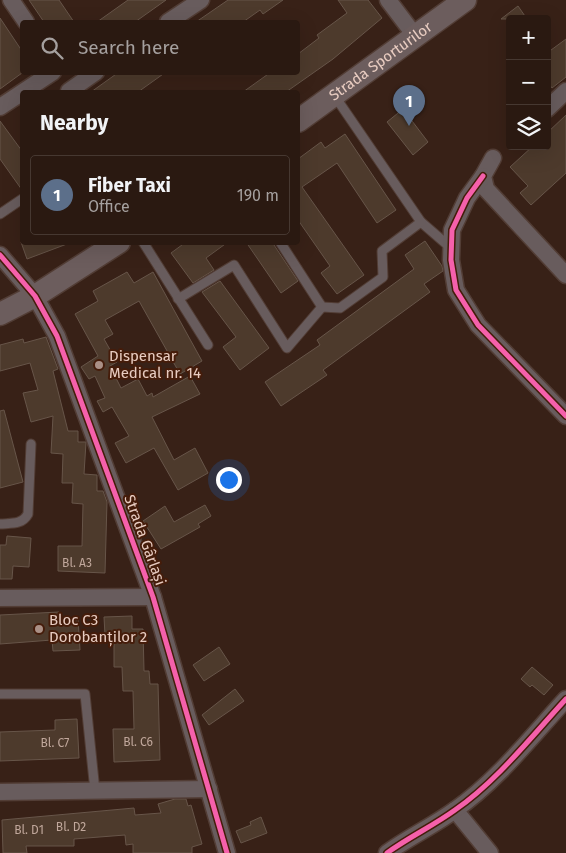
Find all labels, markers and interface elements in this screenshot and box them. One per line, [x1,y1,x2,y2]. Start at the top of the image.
map controls [506,15,551,150]
button: + [506,15,551,60]
street label: Strada Sporturilor [326,18,436,105]
search box [20,20,300,75]
icon: search [38,34,66,62]
text: Search here [78,36,179,59]
button: − [506,60,551,105]
pin: 1 [393,85,425,126]
button: layers [506,105,551,150]
text: Nearby [40,110,108,136]
text: Fiber Taxi [88,174,171,197]
text: 1 [53,186,61,205]
text: 190 m [237,186,279,205]
text: Office [88,197,130,216]
place label: Dispensar Medical nr. 14 [109,347,201,382]
marker: Dispensar Medical nr. 14 [93,359,105,371]
your location [216,467,242,493]
street label: Strada Gârlași [119,492,170,588]
house number: Bl. A3 [62,556,92,570]
place label: Bloc C3 Dorobanților 2 [49,611,147,647]
marker: Bloc C3 Dorobanților 2 [33,623,45,635]
house number: Bl. C6 [123,735,153,749]
house number: Bl. C7 [41,736,69,750]
house number: Bl. D2 [56,820,86,834]
house number: Bl. D1 [14,823,44,837]

